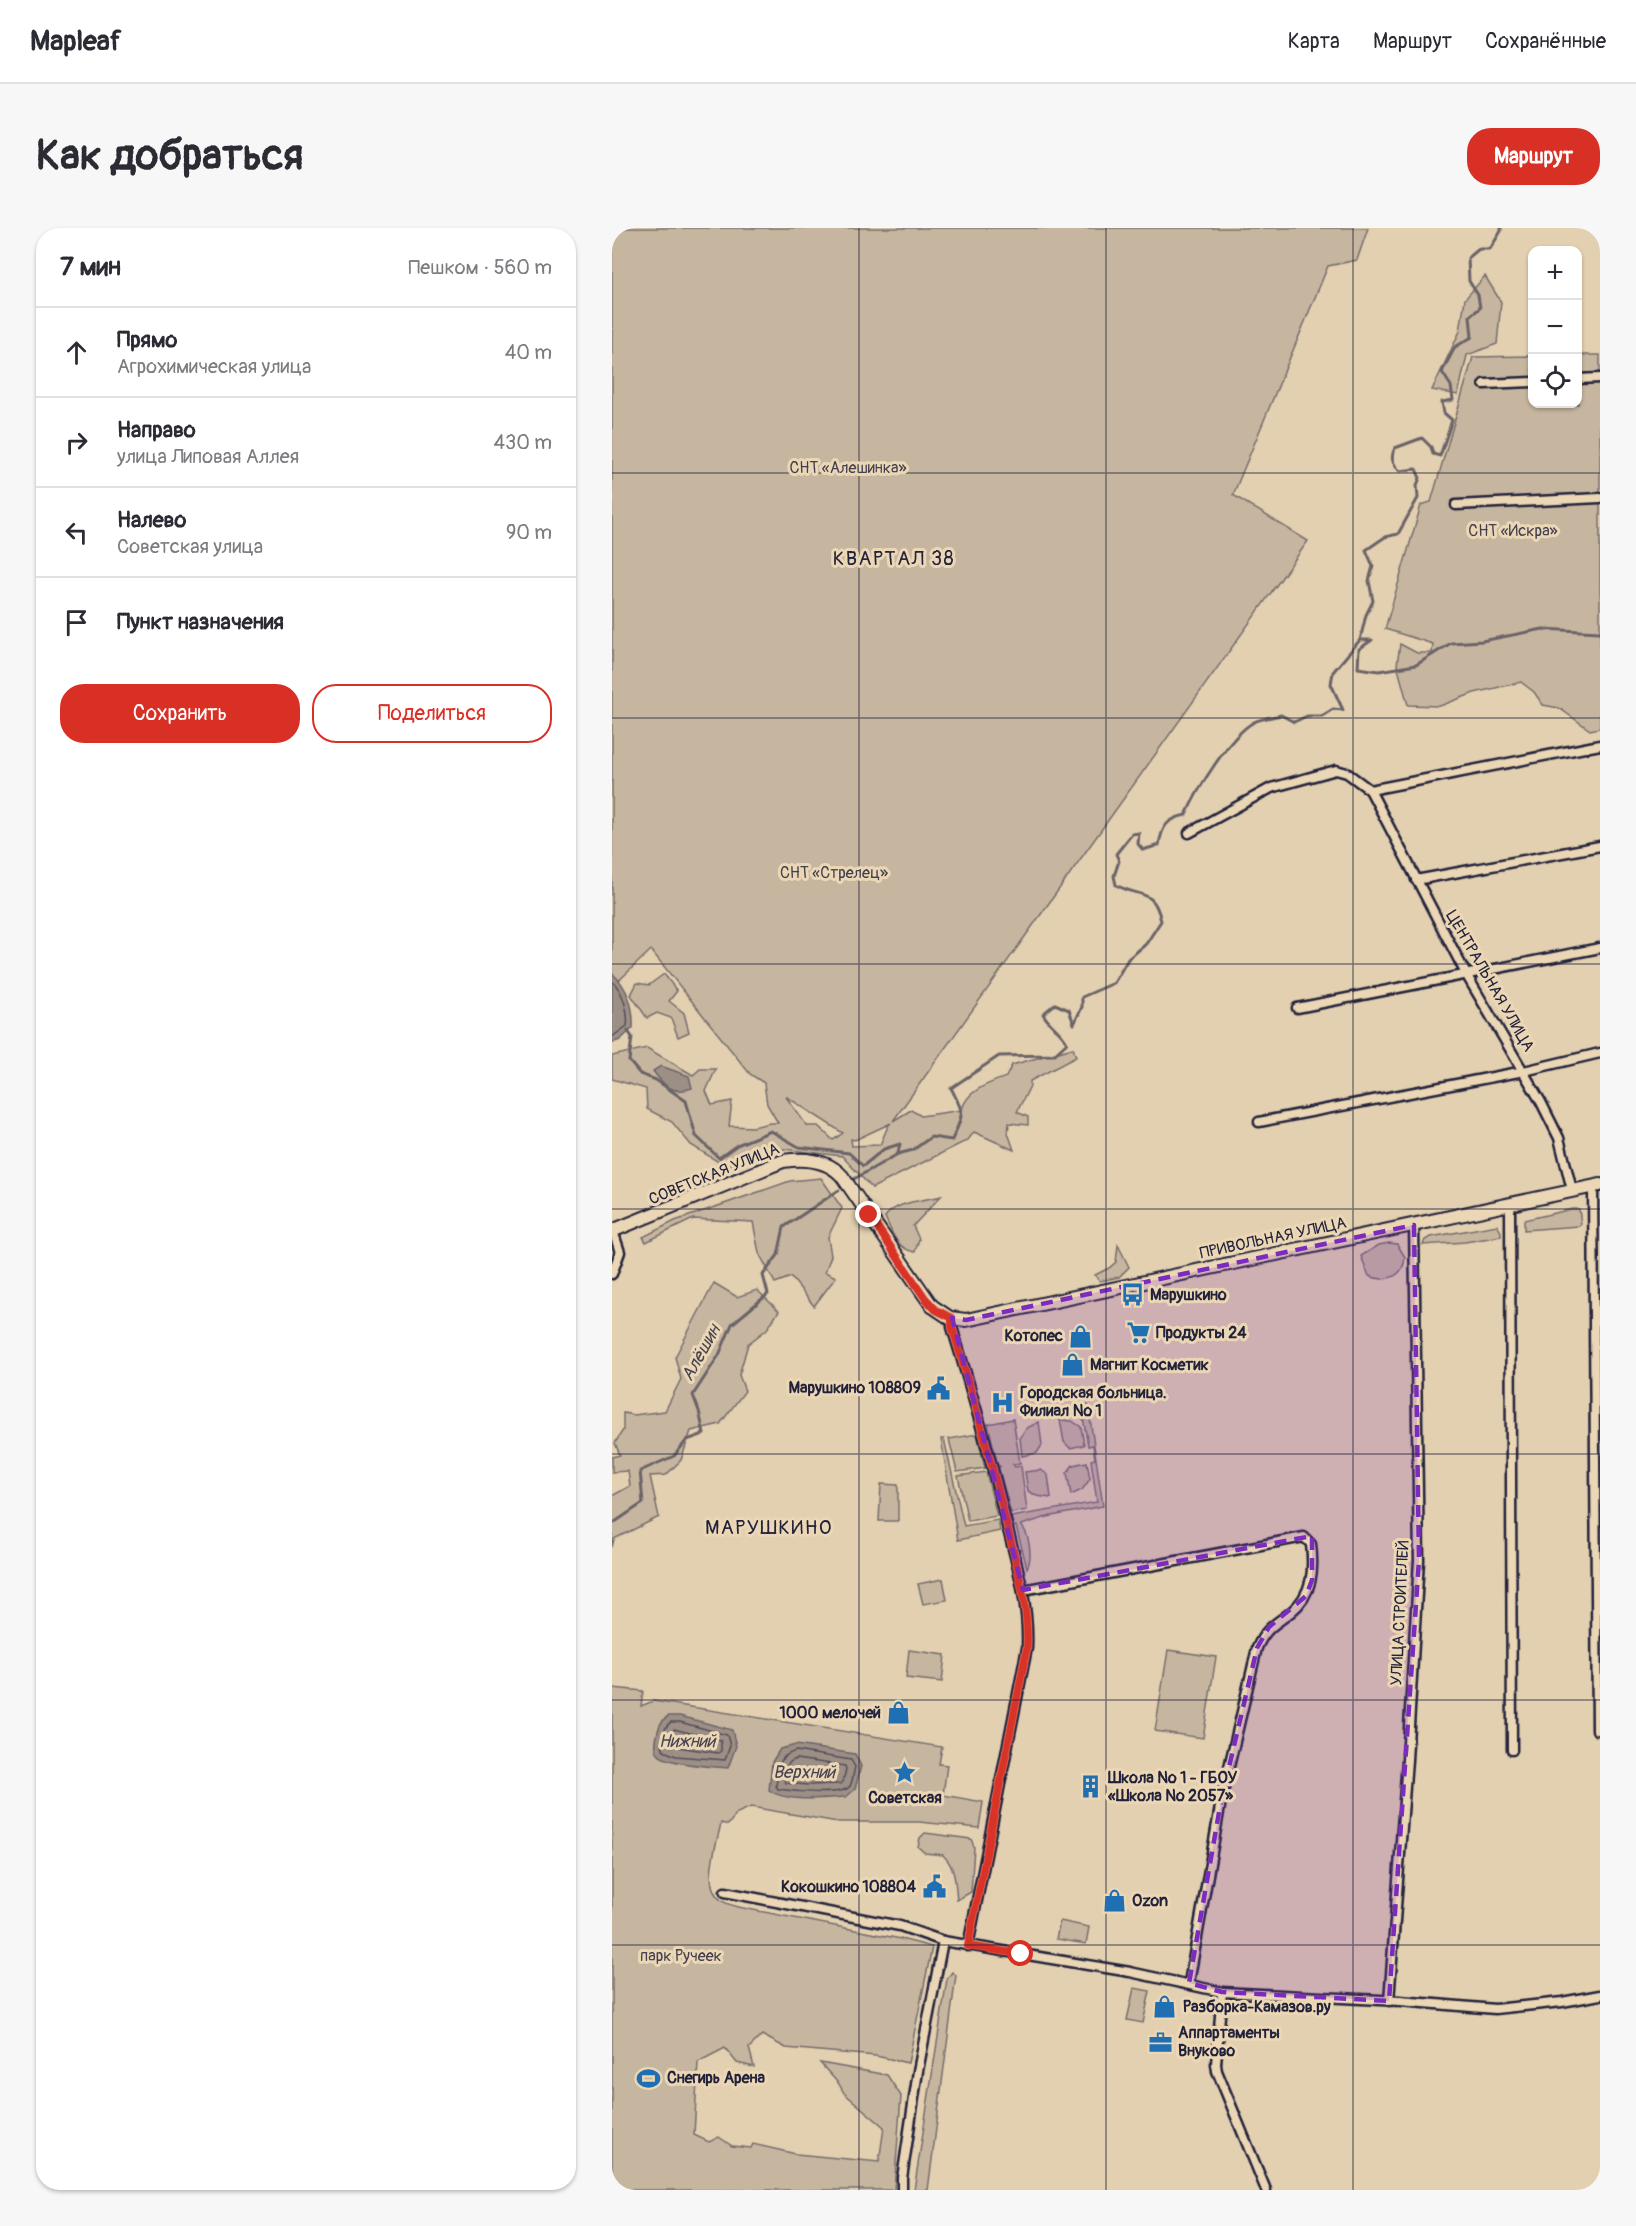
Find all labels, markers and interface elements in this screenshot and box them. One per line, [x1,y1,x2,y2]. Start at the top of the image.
text: Mapleaf [30,24,121,59]
text: Карта [1288,28,1340,55]
text: Маршрут [1373,28,1452,55]
text: Сохранённые [1485,28,1606,55]
button: Маршрут [1467,128,1600,185]
text: Как добраться [36,130,303,182]
map controls [1528,246,1582,408]
button: + [1528,246,1582,300]
text: 7 мин [60,251,121,283]
text: Пешком · 560 m [408,255,552,280]
button: − [1528,300,1582,354]
text: Прямо [117,326,177,354]
icon: ahead [60,336,93,369]
text: 40 m [505,340,552,365]
text: Агрохимическая улица [117,354,311,379]
button: locate [1528,354,1582,408]
text: Направо [117,416,196,444]
icon: right [60,426,93,459]
text: 430 m [493,430,552,455]
text: улица Липовая Аллея [117,444,299,469]
park label: СНТ «Алешинка» [789,458,907,478]
text: Налево [117,506,186,534]
icon: left [60,516,93,549]
text: 90 m [506,520,552,545]
park label: СНТ «Искра» [1468,521,1558,541]
text: Советская улица [117,534,263,559]
district label: КВАРТАЛ 38 [833,546,955,571]
icon: arrive [60,606,93,639]
text: Пункт назначения [117,608,284,636]
button: Сохранить [60,684,300,743]
button: Поделиться [312,684,552,743]
park label: СНТ «Стрелец» [780,863,888,883]
street label: ЦЕНТРАЛЬНАЯ УЛИЦА [1441,907,1539,1055]
street label: СОВЕТСКАЯ УЛИЦА [646,1139,782,1209]
route end [855,1201,881,1227]
street label: ПРИВОЛЬНАЯ УЛИЦА [1198,1213,1348,1263]
bus stop icon: Марушкино [1119,1282,1145,1308]
place label: Марушкино [1150,1285,1227,1305]
water label: Алёшин [676,1319,727,1385]
supermarket icon: Продукты 24 [1125,1320,1151,1346]
shop icon: Котопес [1068,1323,1094,1349]
place label: Продукты 24 [1156,1323,1247,1343]
place label: Котопес [1004,1326,1063,1346]
shop icon: Магнит Косметик [1059,1352,1085,1378]
place label: Магнит Косметик [1090,1355,1209,1375]
public building icon: Марушкино 108809 [926,1375,952,1401]
place label: Марушкино 108809 [788,1378,921,1398]
place label: Городская больница. Филиал № 1 [1019,1383,1166,1421]
hospital icon: Городская больница. Филиал № 1 [989,1389,1015,1415]
district label: МАРУШКИНО [705,1515,833,1540]
street label: УЛИЦА СТРОИТЕЛЕЙ [1386,1540,1414,1686]
shop icon: 1000 мелочей [886,1700,912,1726]
place label: 1000 мелочей [779,1703,881,1723]
water label: Нижний [659,1730,717,1753]
place icon: Советская [892,1760,918,1786]
water label: Верхний [773,1761,836,1784]
place label: Школа № 1 - ГБОУ «Школа № 2057» [1107,1768,1238,1806]
building icon: Школа № 1 - ГБОУ «Школа № 2057» [1077,1774,1103,1800]
place label: Советская [868,1788,942,1808]
public building icon: Кокошкино 108804 [921,1874,947,1900]
place label: Кокошкино 108804 [781,1877,917,1897]
shop icon: Ozon [1101,1888,1127,1914]
place label: Ozon [1132,1891,1168,1911]
route start [1007,1940,1033,1966]
park label: парк Ручеек [640,1946,722,1966]
shop icon: Разборка-Камазов.ру [1152,1994,1178,2020]
place label: Разборка-Камазов.ру [1183,1997,1331,2017]
place label: Аппартаменты Внуково [1178,2023,1280,2061]
office icon: Аппартаменты Внуково [1147,2029,1173,2055]
sports icon: Снегирь Арена [636,2065,662,2091]
place label: Снегирь Арена [667,2068,766,2088]

